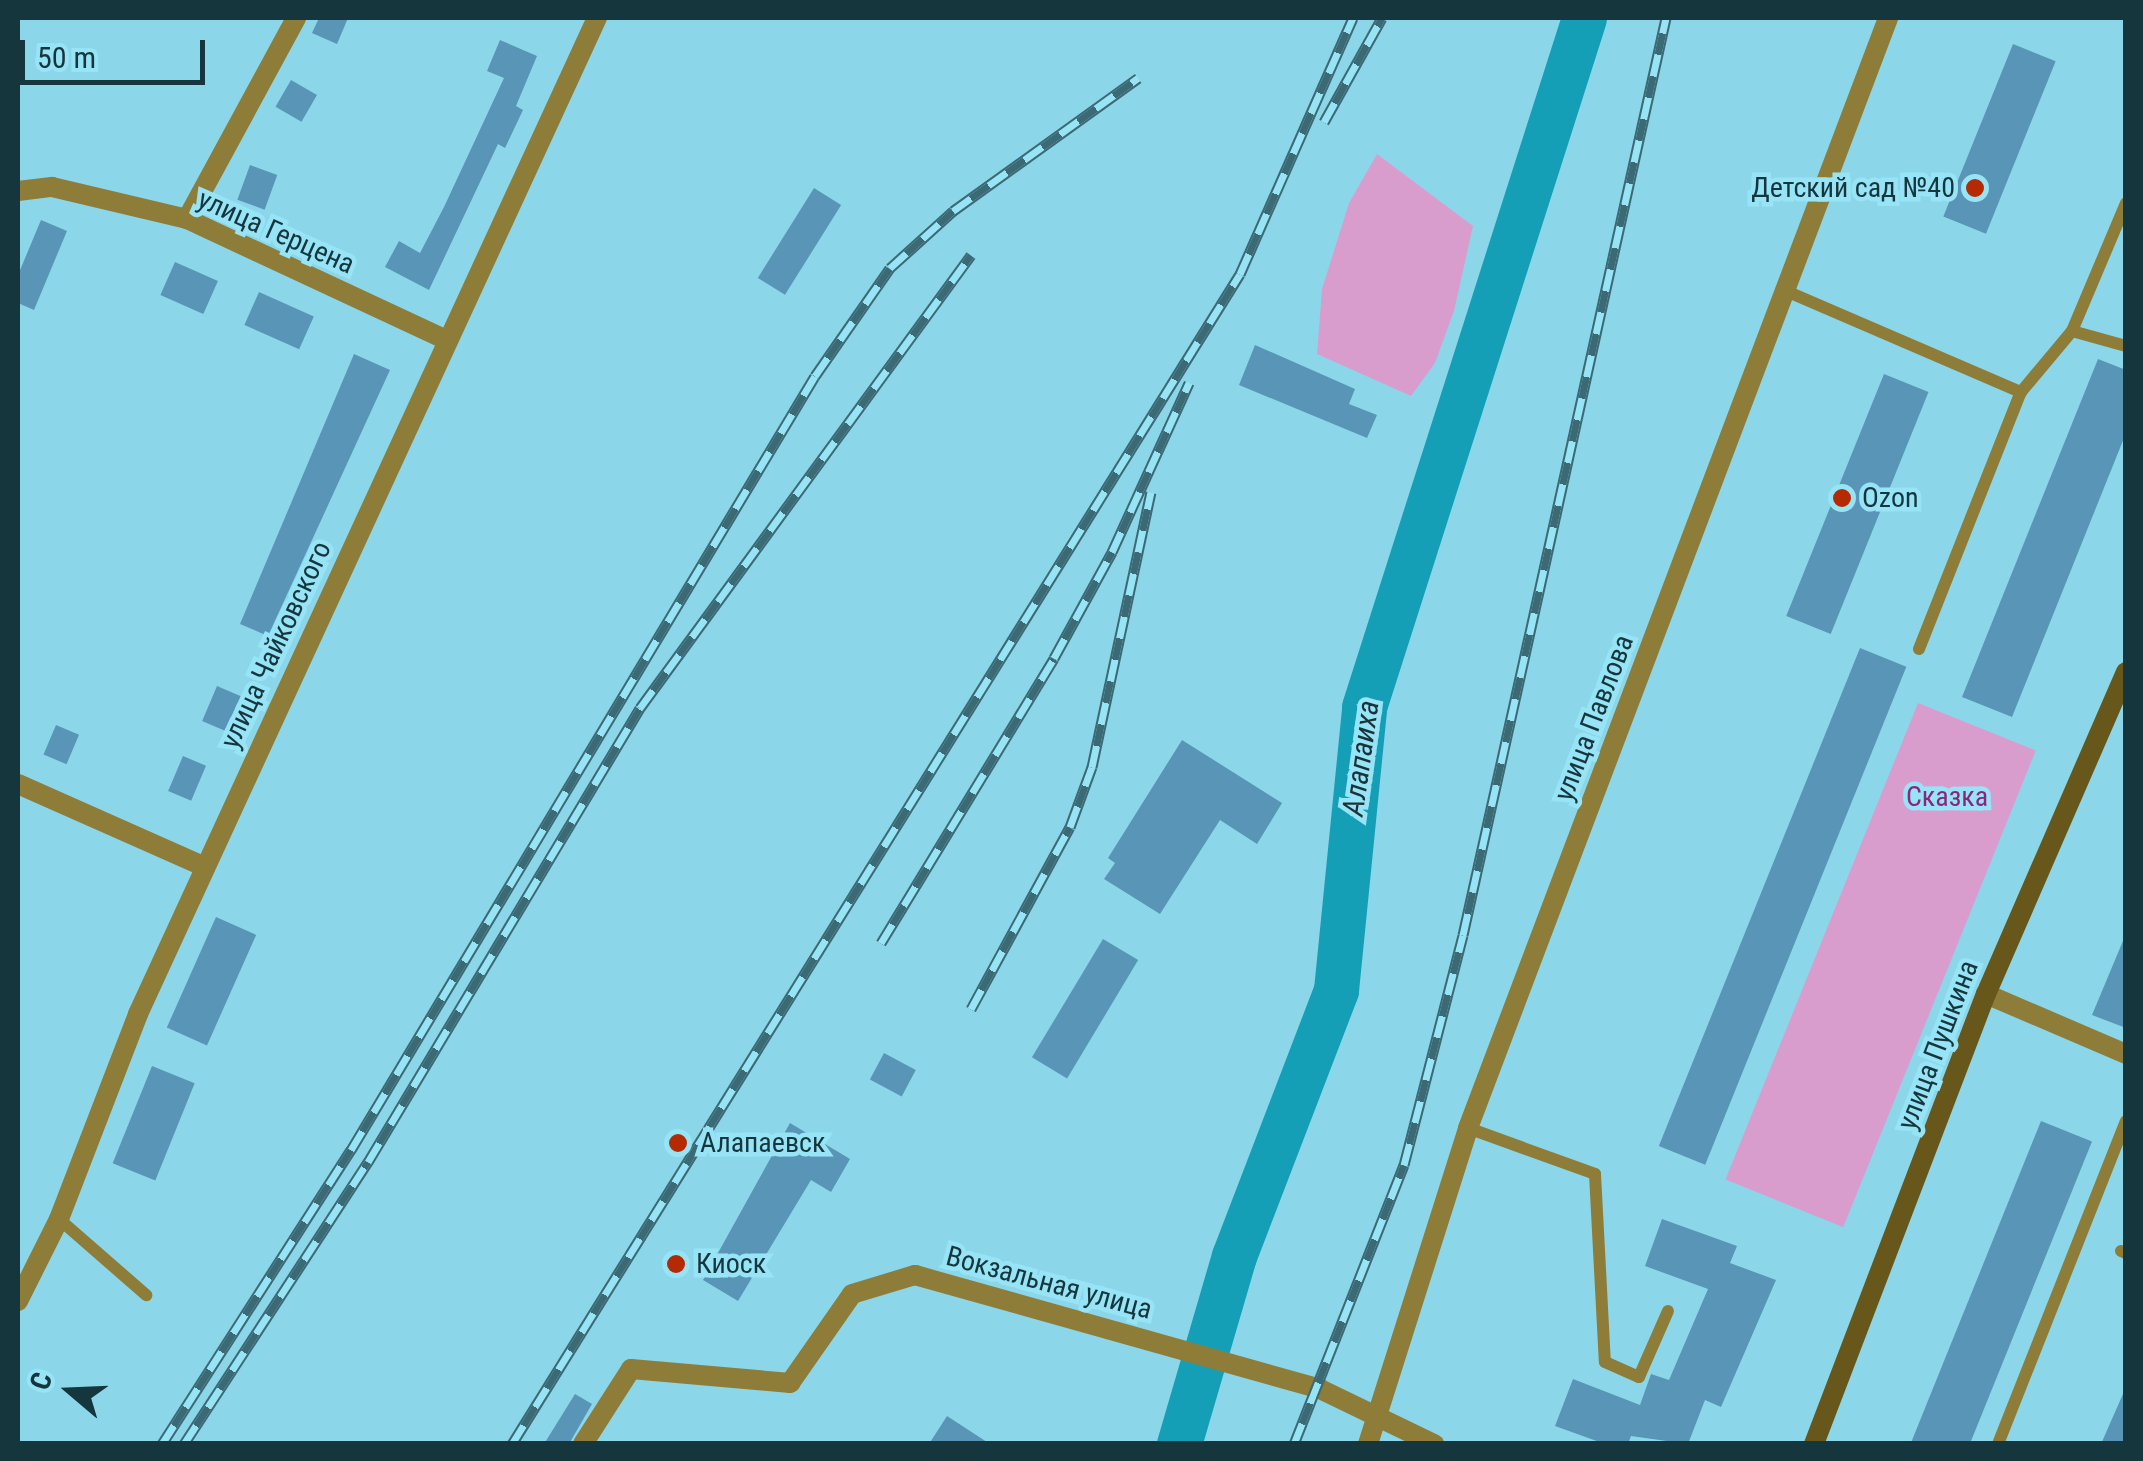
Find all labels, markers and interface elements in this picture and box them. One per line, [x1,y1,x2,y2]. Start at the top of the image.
scale bar [25,20,210,82]
text: 50 m [37,40,96,75]
place label: Детский сад №40 [1751,171,1955,205]
marker: Детский сад №40 [1964,177,1986,199]
street label: улица Герцена [193,183,359,281]
place label: Ozon [1862,481,1919,515]
marker: Ozon [1831,487,1853,509]
street label: улица Чайковского [213,536,339,754]
street label: улица Павлова [1547,630,1641,806]
water label: Алапаиха [1335,698,1387,818]
park label: Сказка [1906,780,1988,814]
street label: улица Пушкина [1890,956,1986,1134]
place label: Алапаевск [700,1126,825,1160]
marker: Алапаевск [665,1130,691,1156]
street label: Вокзальная улица [942,1239,1156,1327]
place label: Киоск [696,1247,766,1281]
marker: Киоск [665,1253,687,1275]
north arrow [20,1341,120,1441]
text: С [23,1368,59,1394]

